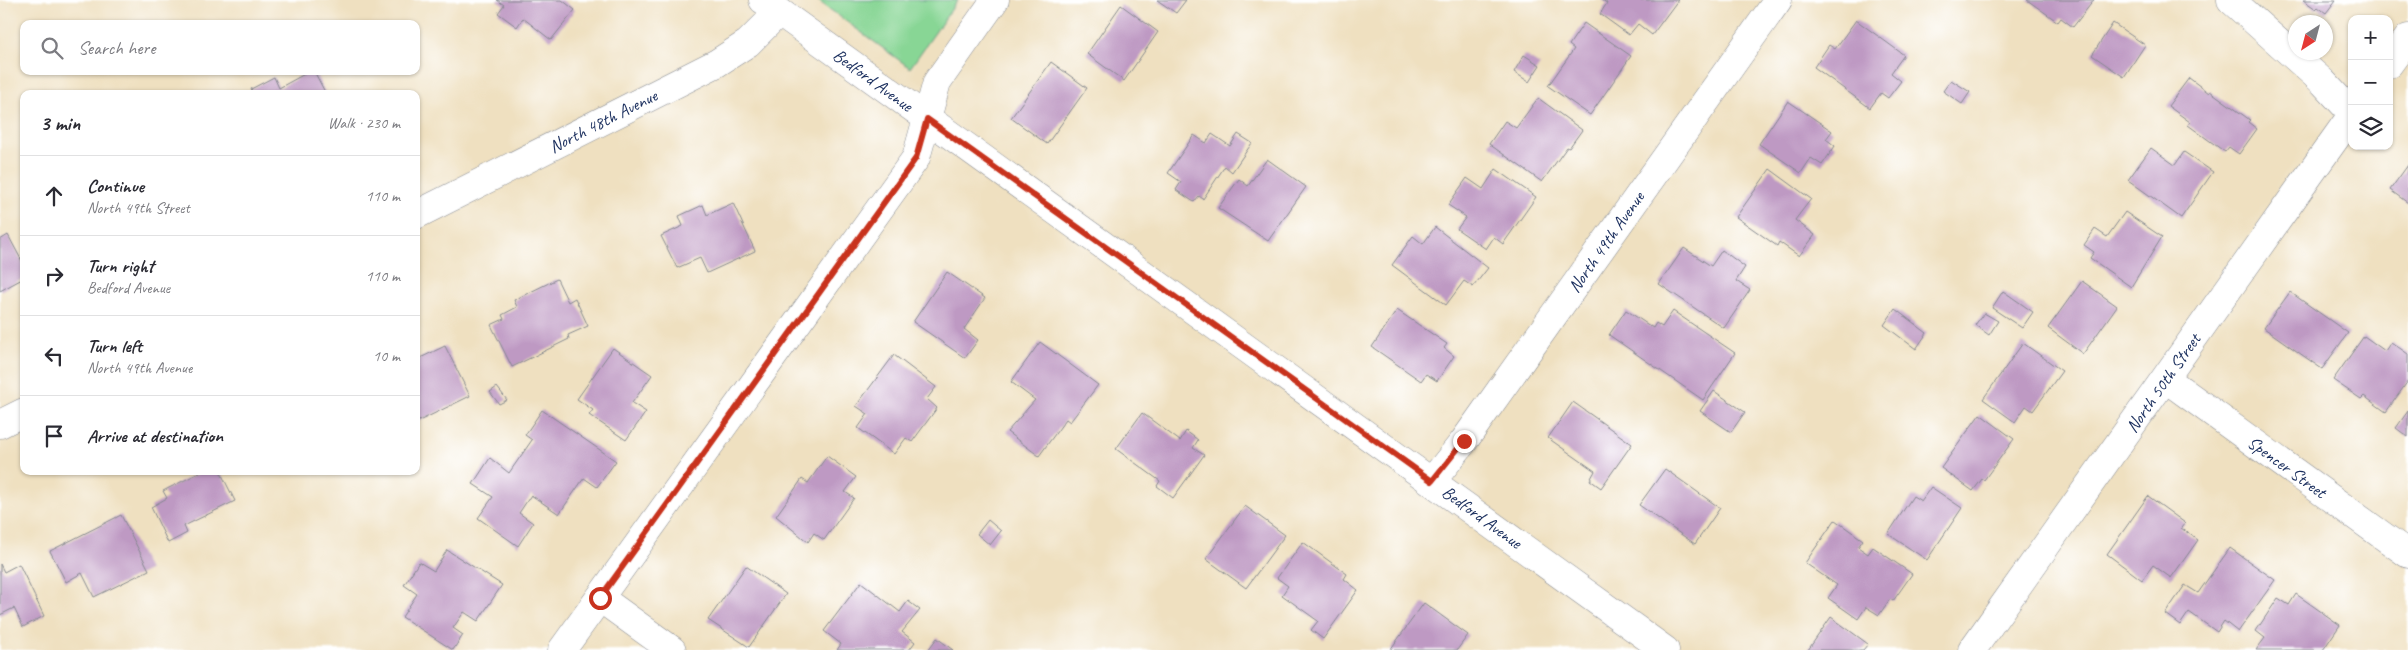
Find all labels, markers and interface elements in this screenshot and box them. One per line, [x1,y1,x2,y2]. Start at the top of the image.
north arrow [2288,15,2333,60]
map controls [2348,15,2393,150]
button: + [2348,15,2393,60]
search box [20,20,420,75]
icon: search [38,34,66,62]
text: Search here [78,36,155,60]
street label: Bedford Avenue [829,44,918,117]
button: − [2348,60,2393,105]
street label: North 48th Avenue [545,84,662,158]
button: layers [2348,105,2393,150]
text: 3 min [40,110,80,136]
text: Walk · 230 m [328,113,400,133]
text: Continue [87,174,144,198]
icon: ahead [40,182,68,210]
text: 110 m [366,186,400,206]
street label: North 49th Avenue [1563,186,1650,297]
text: North 49th Street [87,198,190,218]
text: Turn right [87,254,154,278]
icon: right [40,262,68,290]
text: 110 m [366,266,400,286]
text: Bedford Avenue [87,278,170,298]
street label: North 50th Street [2121,328,2206,437]
text: Turn left [87,334,142,358]
icon: left [40,342,68,370]
text: 10 m [373,346,400,366]
text: North 49th Avenue [87,358,192,378]
icon: arrive [40,422,68,450]
text: Arrive at destination [87,424,223,448]
route end [1453,430,1476,453]
street label: Spencer Street [2243,431,2332,504]
street label: Bedford Avenue [1438,481,1527,554]
route start [589,587,612,610]

